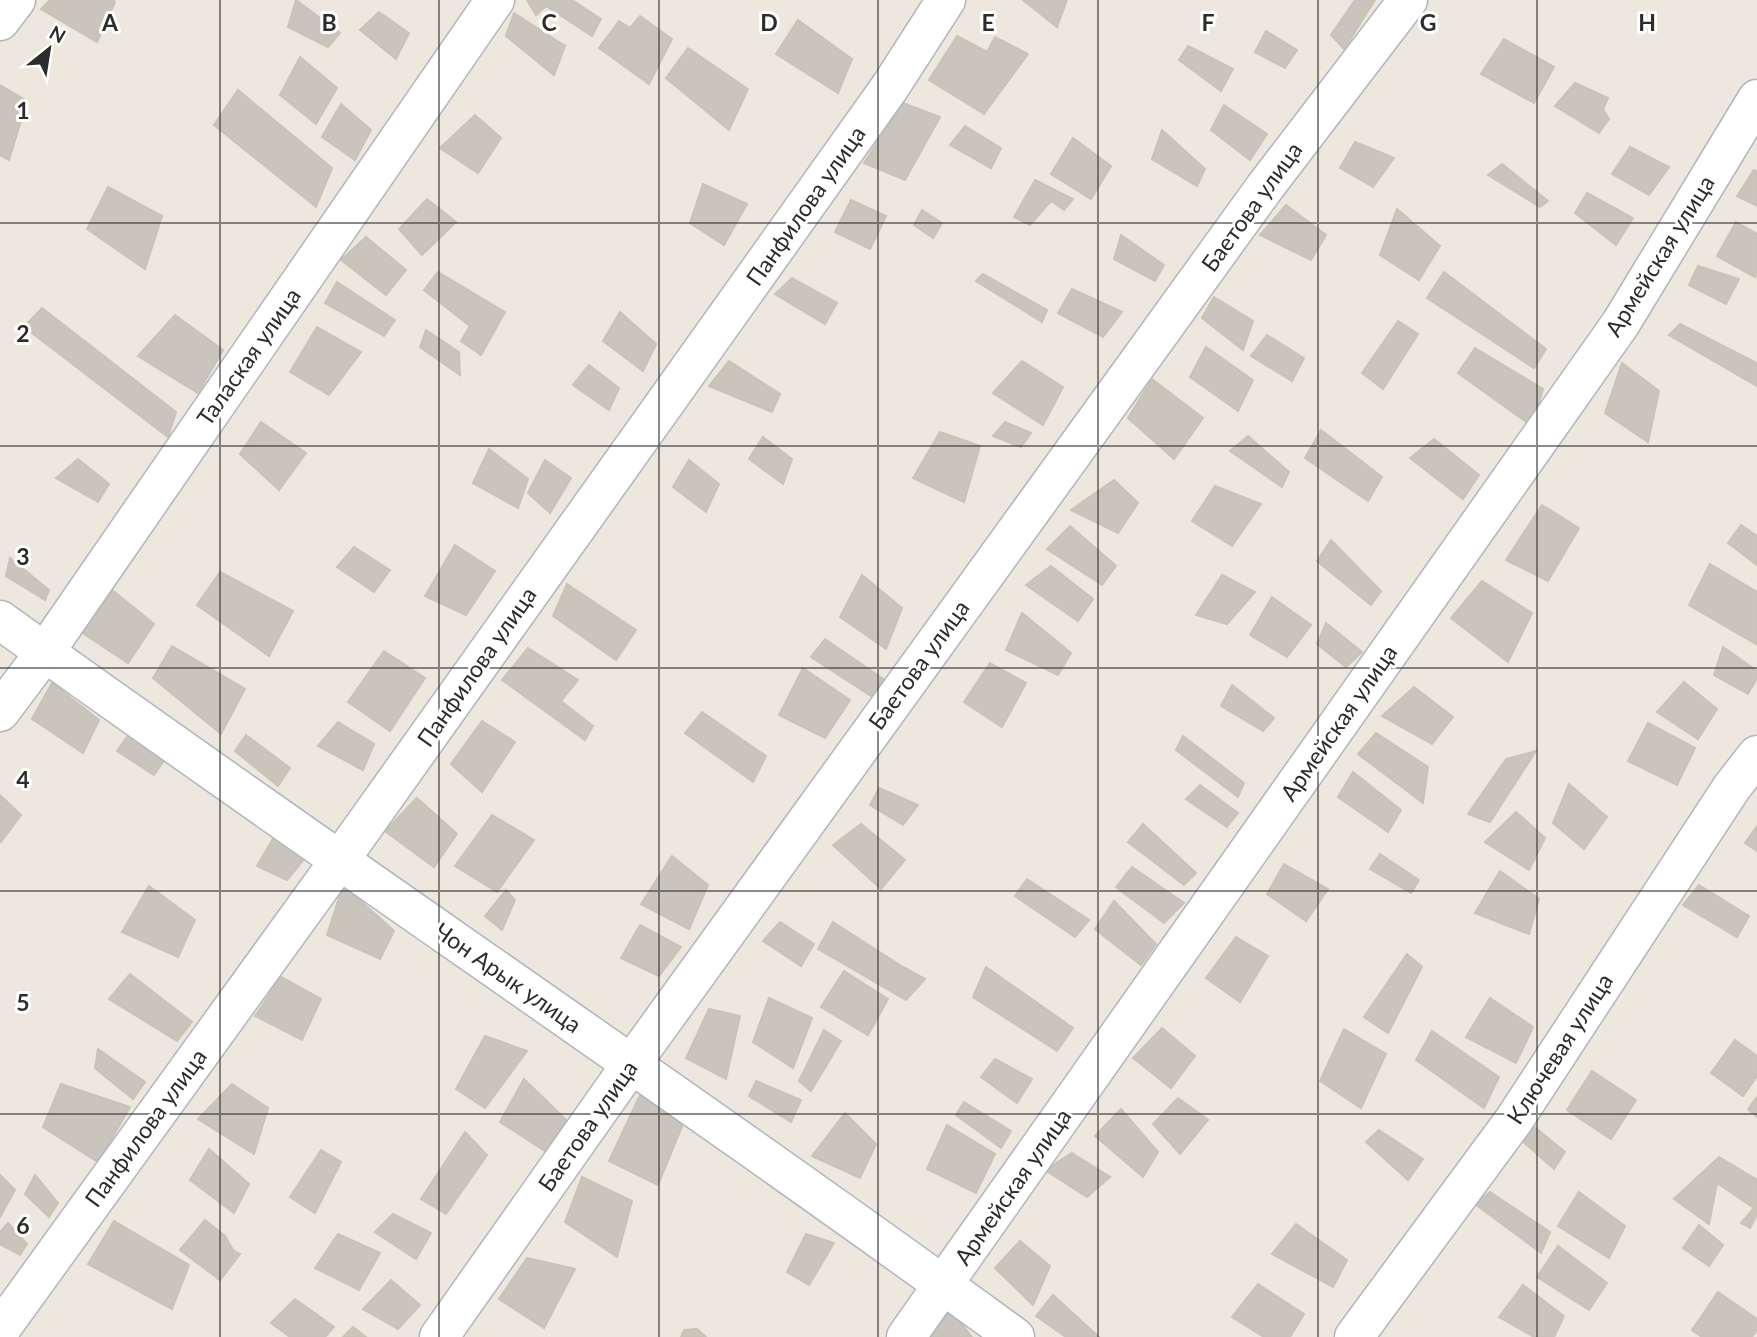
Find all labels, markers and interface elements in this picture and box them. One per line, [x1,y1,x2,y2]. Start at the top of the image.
text: A [101,8,119,36]
text: B [321,8,337,36]
text: C [541,8,557,36]
text: D [760,8,778,36]
text: E [981,8,995,36]
text: F [1201,8,1215,36]
text: G [1420,8,1436,36]
text: H [1638,8,1656,36]
north arrow [14,14,84,84]
text: N [46,20,70,47]
text: 1 [16,96,30,124]
street label: Панфилова улица [740,120,871,291]
street label: Баетова улица [1195,136,1308,277]
street label: Армейская улица [1598,170,1720,341]
street label: Талаская улица [190,282,306,431]
text: 2 [16,319,30,347]
text: 3 [16,542,30,570]
street label: Панфилова улица [411,581,542,752]
street label: Баетова улица [862,594,975,735]
street label: Армейская улица [1274,639,1403,806]
text: 4 [16,765,30,793]
street label: Чон Арык улица [430,916,587,1038]
street label: Ключевая улица [1500,968,1618,1129]
text: 5 [16,988,30,1016]
street label: Панфилова улица [78,1043,212,1212]
street label: Баетова улица [532,1055,643,1196]
street label: Армейская улица [948,1103,1077,1270]
text: 6 [16,1211,30,1239]

